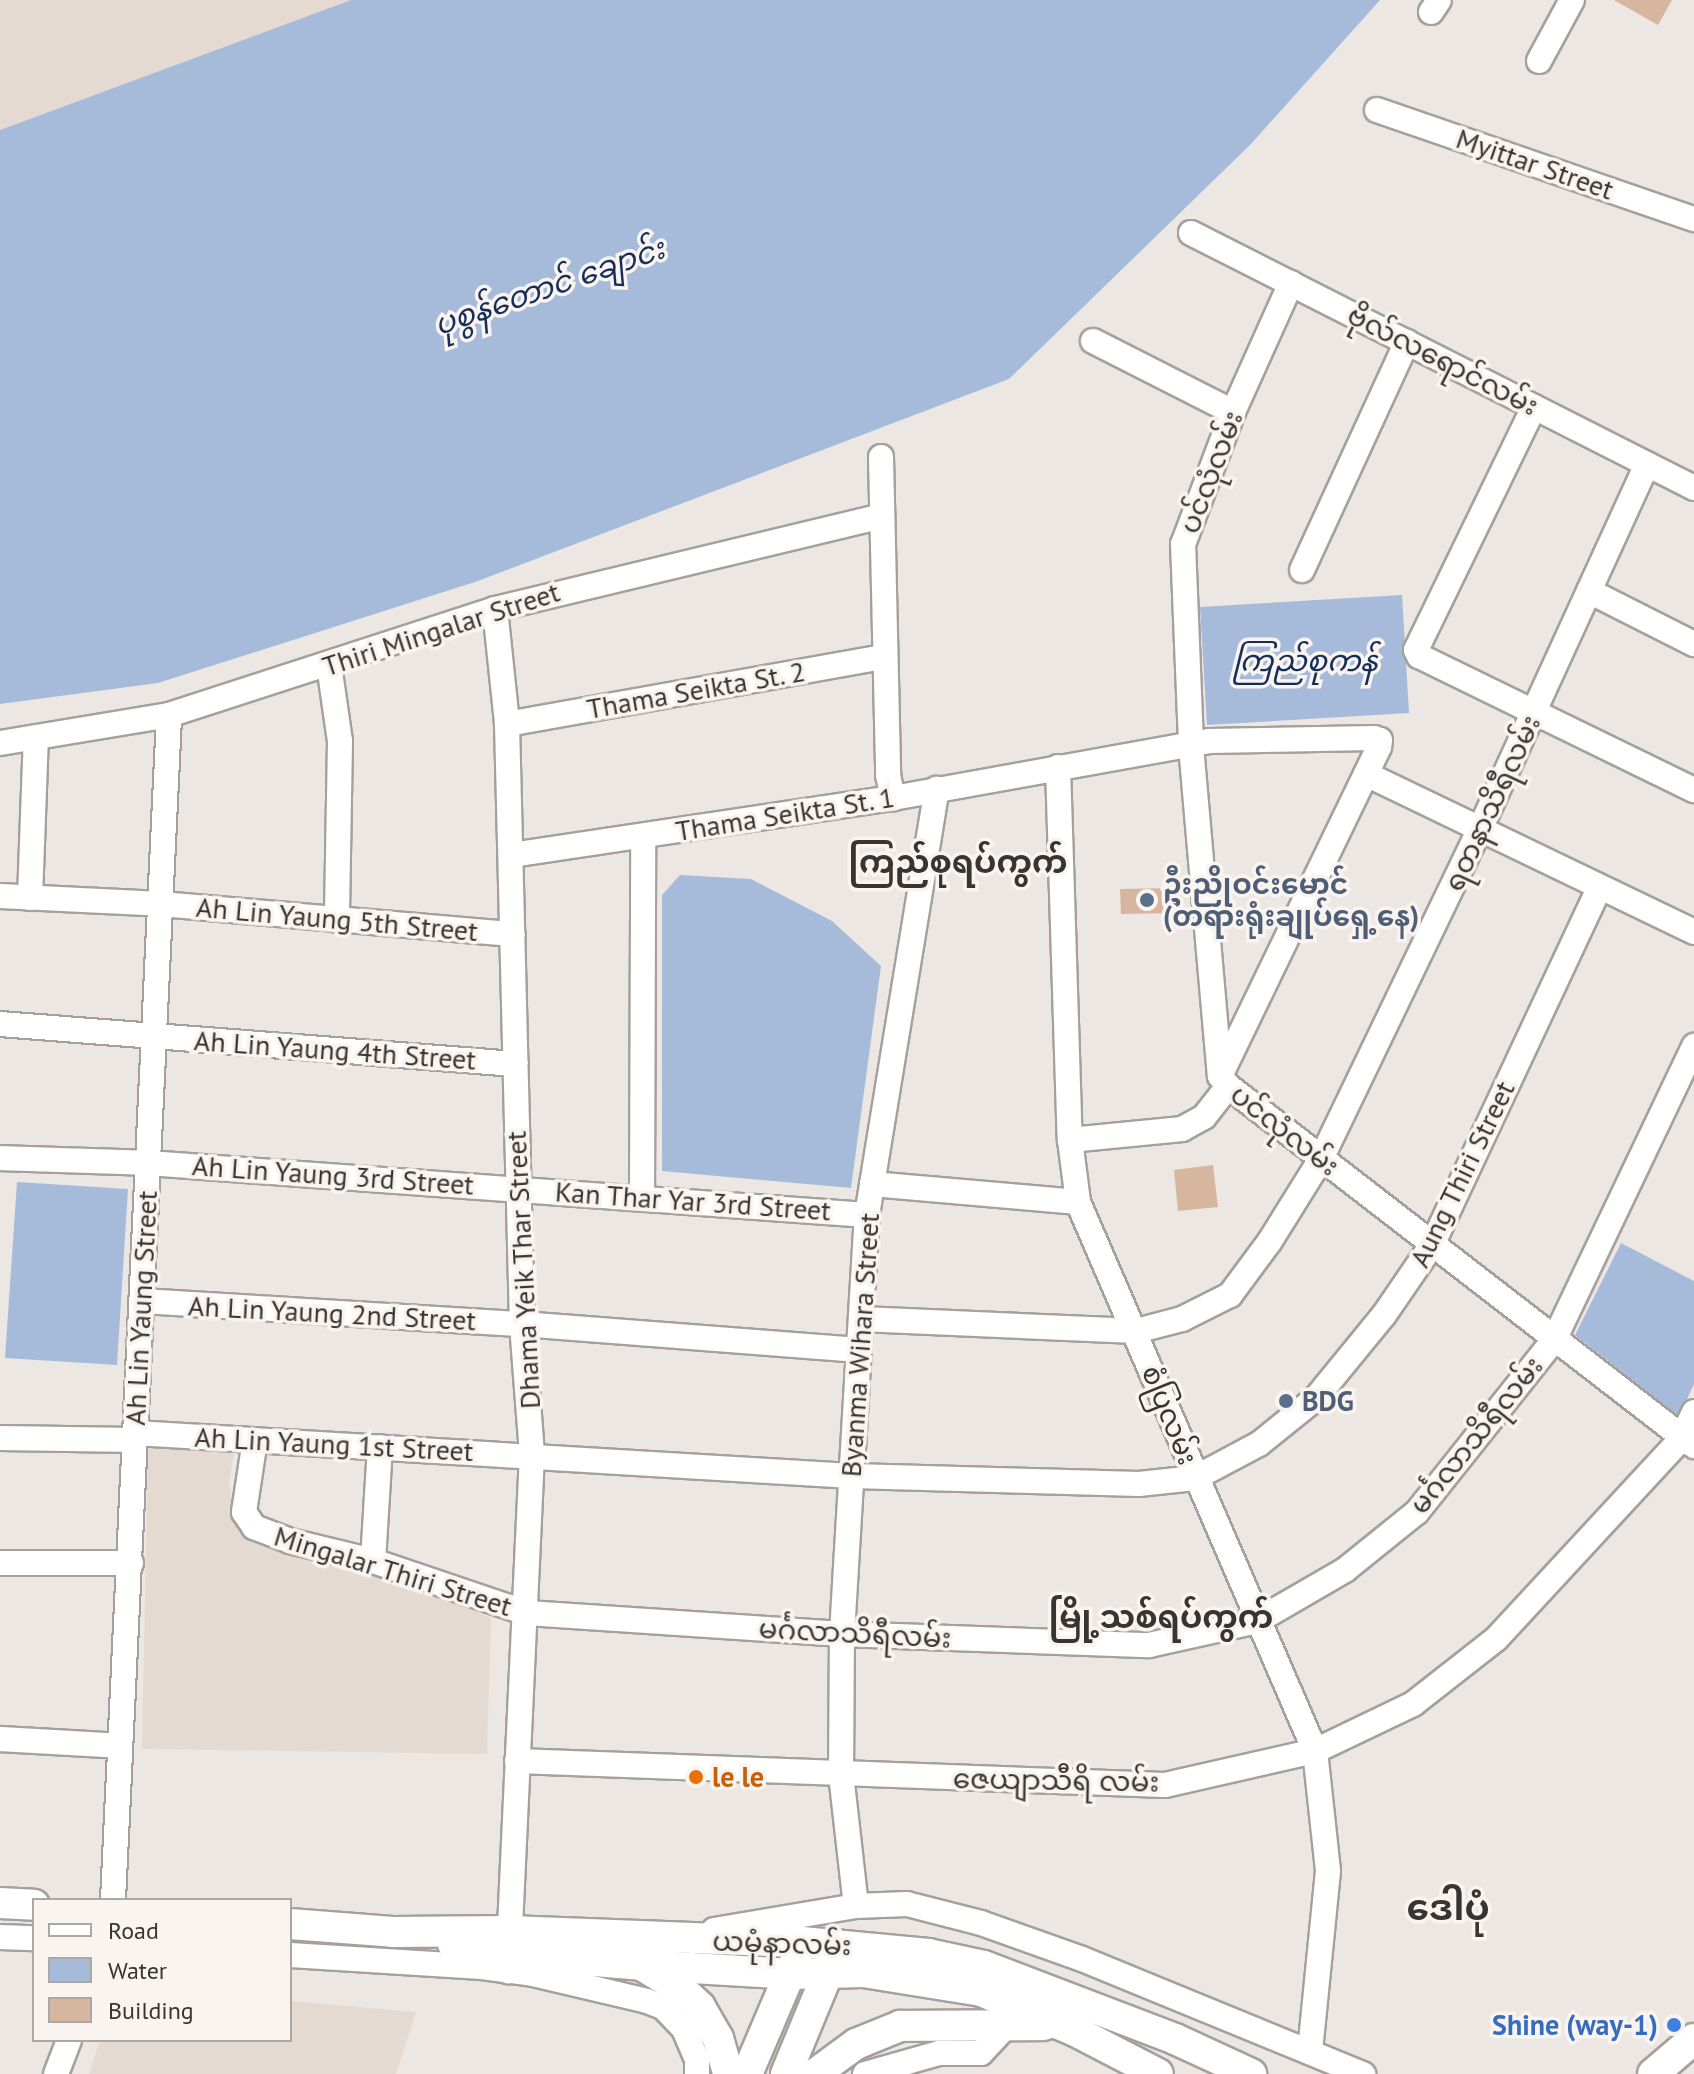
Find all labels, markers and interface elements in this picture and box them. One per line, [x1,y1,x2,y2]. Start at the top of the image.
street label: Myittar Street [1452,121,1618,207]
water label: ပုစွန်တောင် ချောင်း [429,230,669,342]
street label: ဗိုလ်လရောင်လမ်း [1342,297,1544,423]
street label: ပင်လုံလမ်း [1172,406,1250,538]
street label: Thiri Mingalar Street [318,575,564,683]
water label: ကြည်စုကန် [1233,642,1377,678]
street label: Thama Seikta St. 2 [583,654,809,726]
street label: ရတနာသိရီလမ်း [1437,710,1547,896]
street label: Thama Seikta St. 1 [672,780,898,848]
district label: ကြည်စုရပ်ကွက် [849,842,1067,880]
place label: ဦးညိုဝင်းမောင် (တရားရုံးချုပ်ရှေ့နေ) [1163,867,1419,933]
street label: Ah Lin Yaung 5th Street [194,890,480,948]
marker: ဦးညိုဝင်းမောင် (တရားရုံးချုပ်ရှေ့နေ) [1138,891,1156,909]
street label: Ah Lin Yaung 4th Street [192,1023,478,1077]
street label: Aung Thiri Street [1402,1075,1522,1273]
street label: ပင်လုံလမ်း [1224,1077,1346,1183]
street label: Dhama Yeik Thar Street [499,1129,547,1411]
street label: Ah Lin Yaung 3rd Street [191,1148,475,1202]
street label: Kan Thar Yar 3rd Street [553,1175,833,1227]
street label: Ah Lin Yaung Street [118,1189,164,1427]
street label: Byanma Wihara Street [834,1212,886,1478]
street label: Ah Lin Yaung 2nd Street [187,1289,477,1337]
street label: မင်္ဂလာသိရီလမ်း [1402,1349,1550,1521]
street label: စံပြလမ်း [1135,1360,1205,1470]
place label: BDG [1302,1384,1354,1418]
marker: BDG [1277,1392,1295,1410]
street label: Ah Lin Yaung 1st Street [193,1420,475,1468]
street label: Mingalar Thiri Street [270,1519,516,1623]
district label: မြို့သစ်ရပ်ကွက် [1049,1597,1273,1635]
street label: မင်္ဂလာသိရီလမ်း [758,1611,952,1655]
place label: le le [712,1760,764,1794]
street label: ဇေယျာသီရိ လမ်း [953,1761,1159,1799]
marker: le le [687,1768,705,1786]
district label: ဒေါပုံ [1406,1885,1490,1929]
legend [32,1898,292,2042]
text: Road [108,1915,159,1946]
street label: ယမုံနာလမ်း [712,1924,852,1962]
text: Water [108,1955,167,1986]
text: Building [108,1995,194,2026]
place label: Shine (way-1) [1492,2008,1658,2042]
marker: Shine (way-1) [1665,2016,1683,2034]

